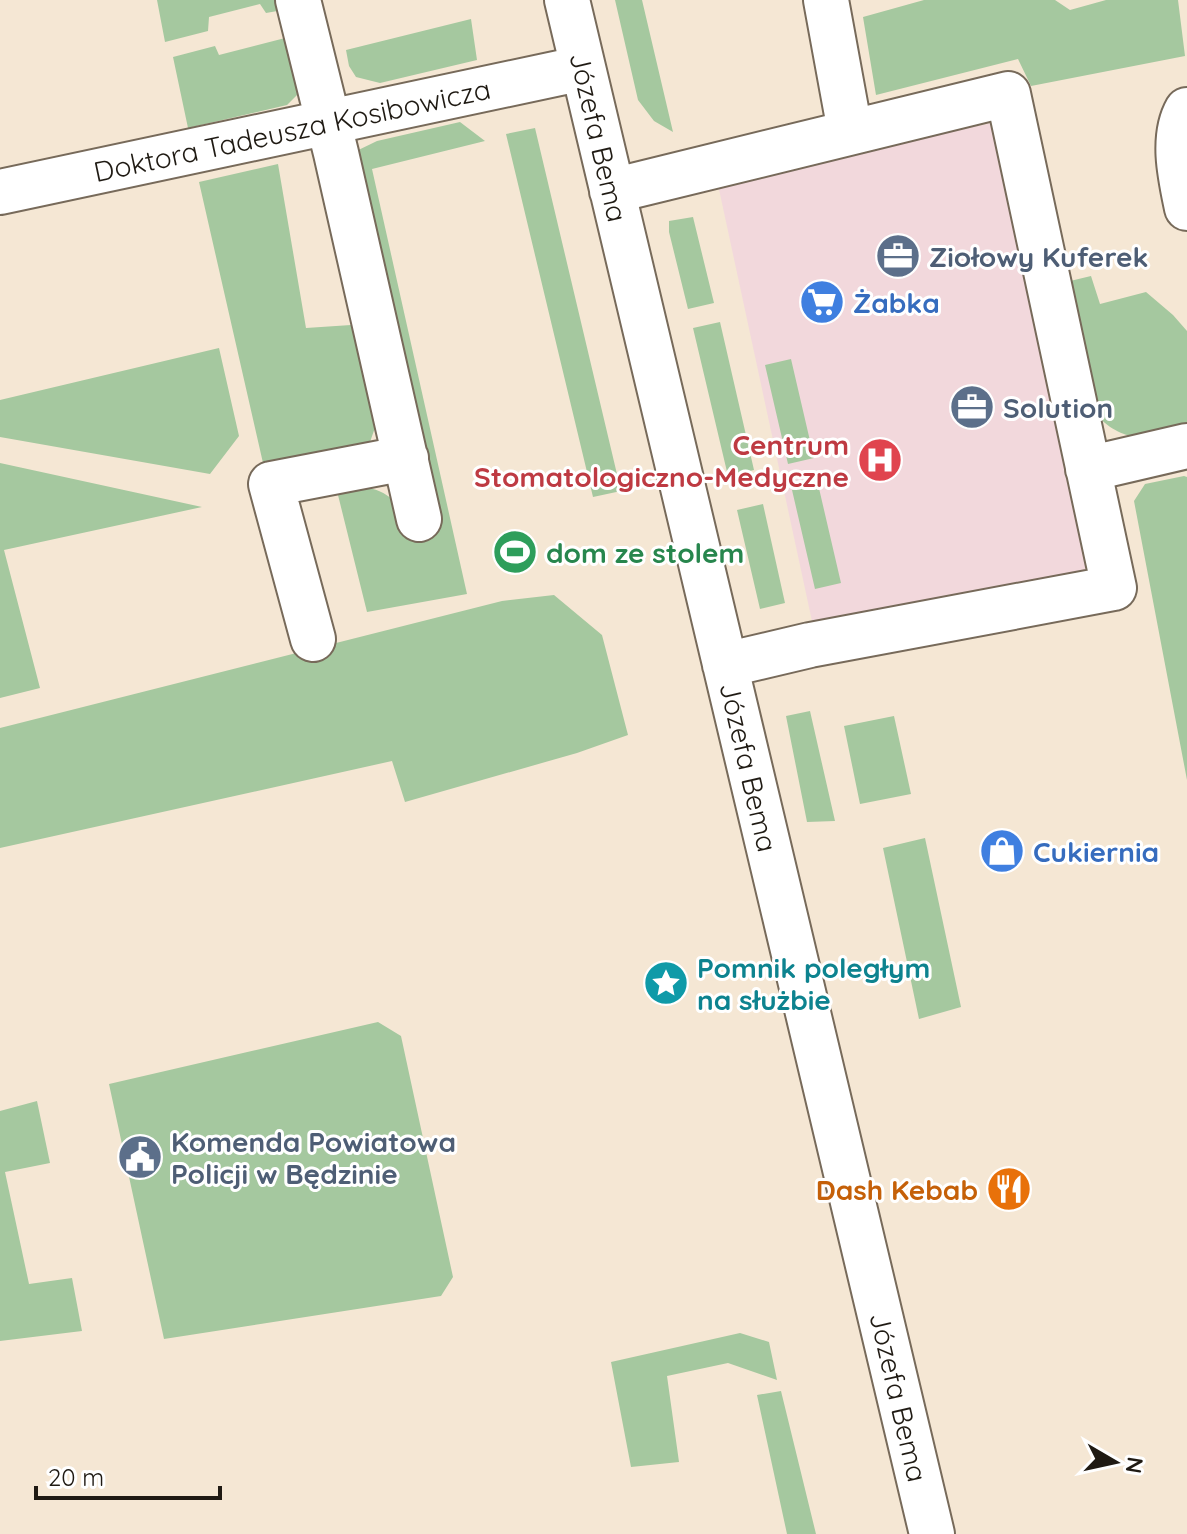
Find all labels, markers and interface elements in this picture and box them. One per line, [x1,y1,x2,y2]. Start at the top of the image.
street label: Józefa Bema [563,49,635,225]
street label: Doktora Tadeusza Kosibowicza [90,71,494,189]
office icon: Ziołowy Kuferek [874,232,922,280]
place label: Ziołowy Kuferek [929,239,1148,274]
supermarket icon: Żabka [798,278,846,326]
place label: Żabka [853,285,940,320]
office icon: Solution [948,383,996,431]
place label: Solution [1003,390,1113,425]
place label: Centrum Stomatologiczno-Medyczne [474,427,849,494]
hospital icon: Centrum Stomatologiczno-Medyczne [856,436,904,484]
sports icon: dom ze stolem [491,528,539,576]
place label: dom ze stolem [546,535,744,570]
street label: Józefa Bema [713,679,785,855]
shop icon: Cukiernia [978,827,1026,875]
place label: Cukiernia [1033,834,1159,869]
place label: Pomnik poległym na służbie [697,950,930,1017]
place icon: Pomnik poległym na służbie [642,959,690,1007]
place label: Komenda Powiatowa Policji w Będzinie [171,1124,456,1191]
public building icon: Komenda Powiatowa Policji w Będzinie [116,1133,164,1181]
restaurant icon: Dash Kebab [985,1165,1033,1213]
place label: Dash Kebab [816,1172,978,1207]
street label: Józefa Bema [863,1309,935,1485]
north arrow [1075,1422,1155,1502]
scale bar [36,1450,220,1500]
text: N [1120,1455,1150,1475]
text: 20 m [48,1462,104,1492]

